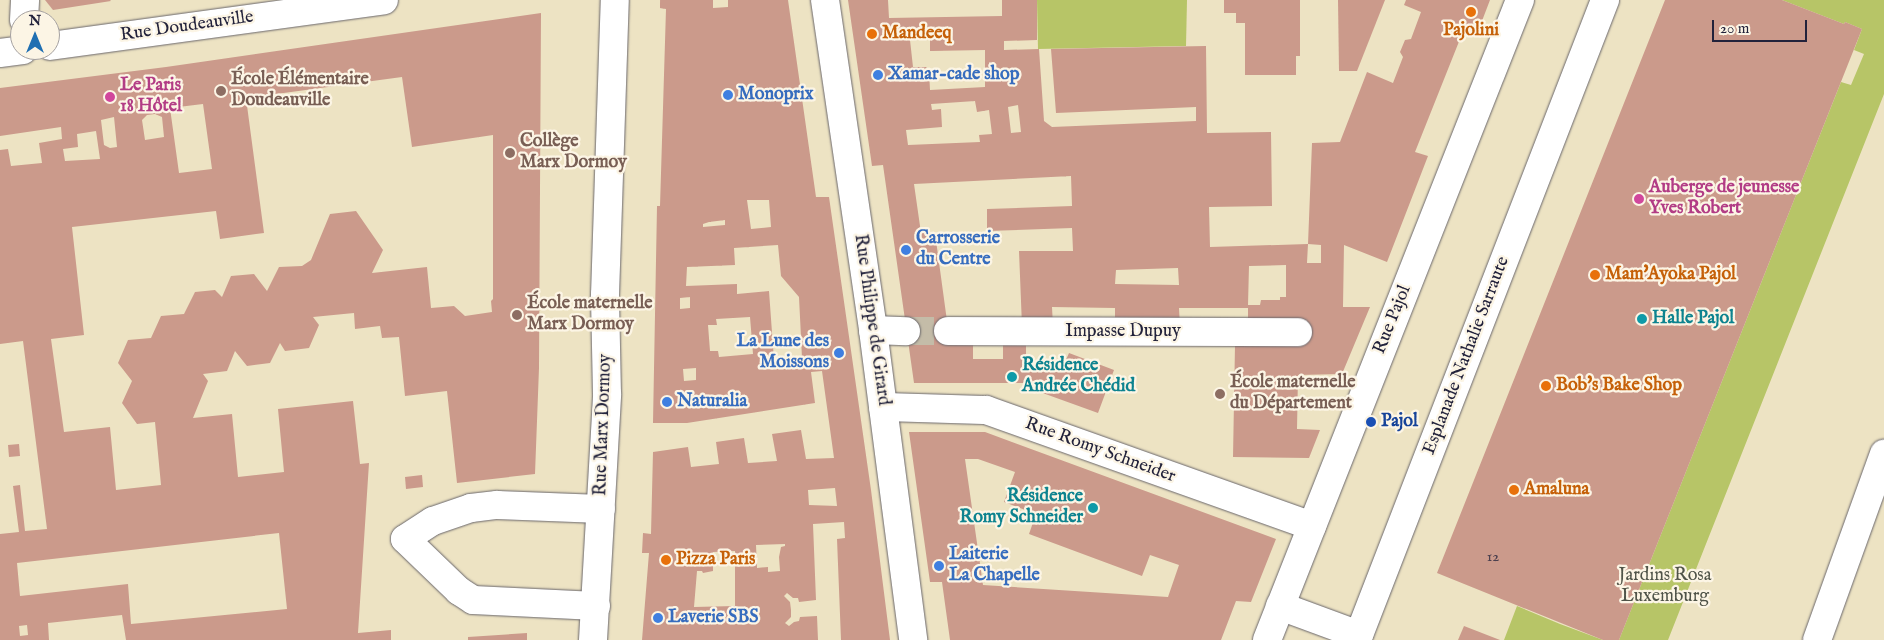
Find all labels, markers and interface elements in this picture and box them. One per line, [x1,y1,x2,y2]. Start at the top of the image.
marker: Pajolini [1465,6,1477,18]
street label: Rue Doudeauville [119,7,255,47]
north arrow [10,10,60,60]
scale bar [1714,10,1809,42]
text: N [29,12,41,30]
text: 20 m [1720,19,1749,38]
place label: Pajolini [1443,20,1499,42]
place label: Mandeeq [882,23,951,45]
marker: Mandeeq [866,28,878,40]
place label: Xamar-cade shop [888,64,1020,86]
marker: Xamar-cade shop [872,69,884,81]
place label: École Élémentaire Doudeauville [231,70,369,112]
place label: Le Paris 18 Hôtel [120,76,182,118]
place label: Monoprix [738,84,814,106]
marker: École Élémentaire Doudeauville [215,85,227,97]
marker: Monoprix [722,89,734,101]
marker: Le Paris 18 Hôtel [104,91,116,103]
place label: Collège Marx Dormoy [520,132,627,174]
marker: Collège Marx Dormoy [504,147,516,159]
place label: Auberge de jeunesse Yves Robert [1649,178,1799,220]
marker: Auberge de jeunesse Yves Robert [1633,193,1645,205]
place label: Carrosserie du Centre [916,229,1000,272]
street label: Rue Philippe de Girard [848,233,894,407]
marker: Carrosserie du Centre [900,244,912,256]
street label: Esplanade Nathalie Sarraute [1419,254,1515,458]
place label: Mam'Ayoka Pajol [1605,264,1736,286]
marker: Mam'Ayoka Pajol [1589,269,1601,281]
street label: Rue Pajol [1369,283,1417,357]
place label: École maternelle Marx Dormoy [527,294,652,336]
place label: Halle Pajol [1652,308,1734,330]
marker: École maternelle Marx Dormoy [511,309,523,321]
marker: Halle Pajol [1636,313,1648,325]
street label: Impasse Dupuy [1065,321,1181,343]
place label: La Lune des Moissons [736,332,829,374]
marker: La Lune des Moissons [833,347,845,359]
street label: Rue Marx Dormoy [591,354,617,496]
place label: Résidence Andrée Chédid [1022,356,1135,398]
marker: Résidence Andrée Chédid [1006,371,1018,383]
place label: École maternelle du Département [1230,373,1355,416]
place label: Bob's Bake Shop [1556,375,1682,397]
marker: Bob's Bake Shop [1540,380,1552,392]
marker: École maternelle du Département [1214,388,1226,400]
place label: Naturalia [677,391,747,413]
marker: Naturalia [661,396,673,408]
place label: Pajol [1381,411,1418,433]
street label: Rue Romy Schneider [1022,414,1178,488]
marker: Pajol [1365,416,1377,428]
place label: Amaluna [1524,479,1589,501]
marker: Amaluna [1508,484,1520,496]
place label: Résidence Romy Schneider [960,487,1083,530]
marker: Résidence Romy Schneider [1087,502,1099,514]
place label: Laiterie La Chapelle [949,545,1040,588]
house number: 12 [1487,548,1499,566]
place label: Pizza Paris [676,549,755,571]
marker: Pizza Paris [660,554,672,566]
marker: Laiterie La Chapelle [933,560,945,572]
park label: Jardins Rosa Luxemburg [1619,566,1711,608]
place label: Laverie SBS [668,607,758,629]
marker: Laverie SBS [652,612,664,624]

